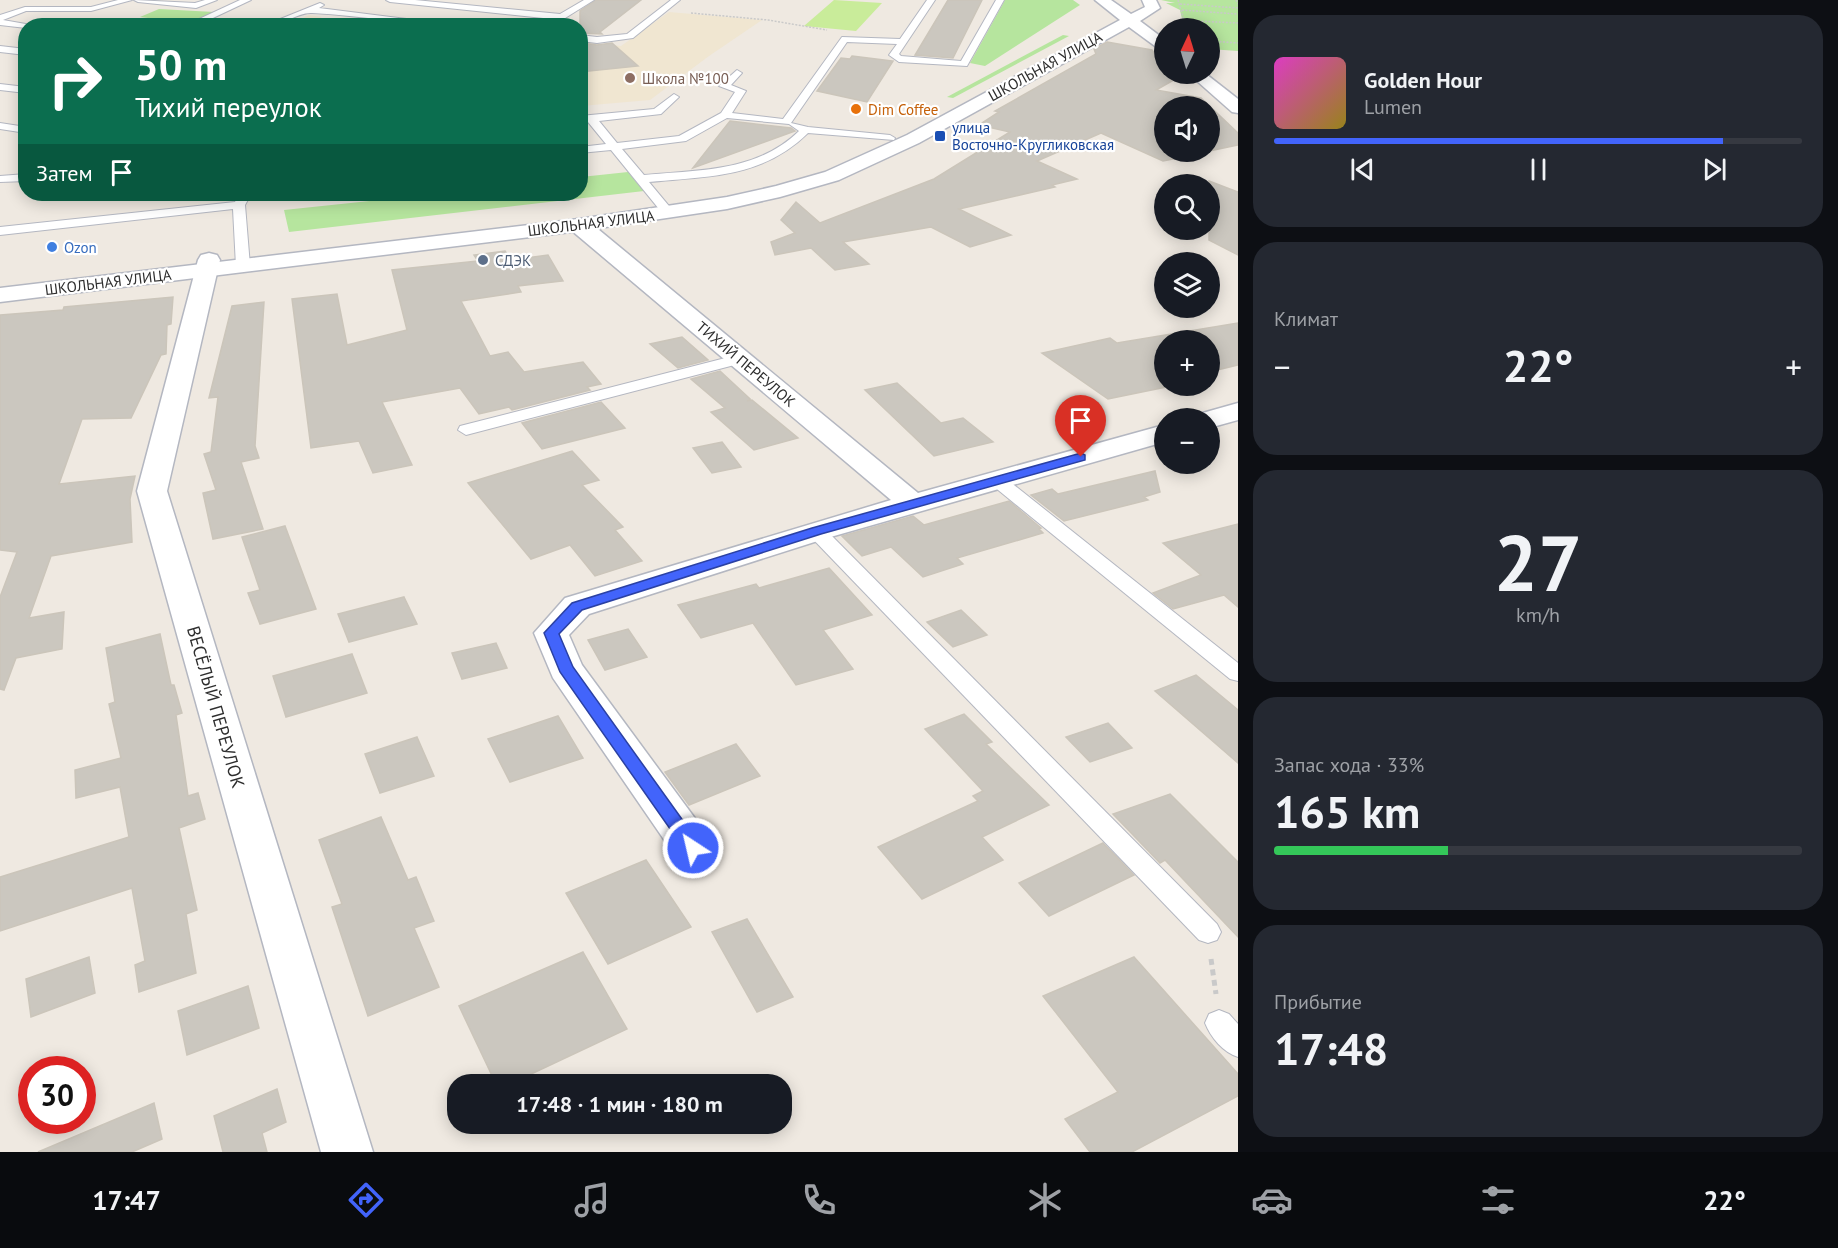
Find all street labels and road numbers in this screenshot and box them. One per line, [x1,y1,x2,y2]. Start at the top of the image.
street label: ШКОЛЬНАЯ УЛИЦА [985,27,1105,105]
street label: ШКОЛЬНАЯ УЛИЦА [527,206,656,240]
street label: ШКОЛЬНАЯ УЛИЦА [44,265,173,299]
street label: ТИХИЙ ПЕРЕУЛОК [693,317,799,411]
street label: ВЕСЁЛЫЙ ПЕРЕУЛОК [182,623,250,791]

